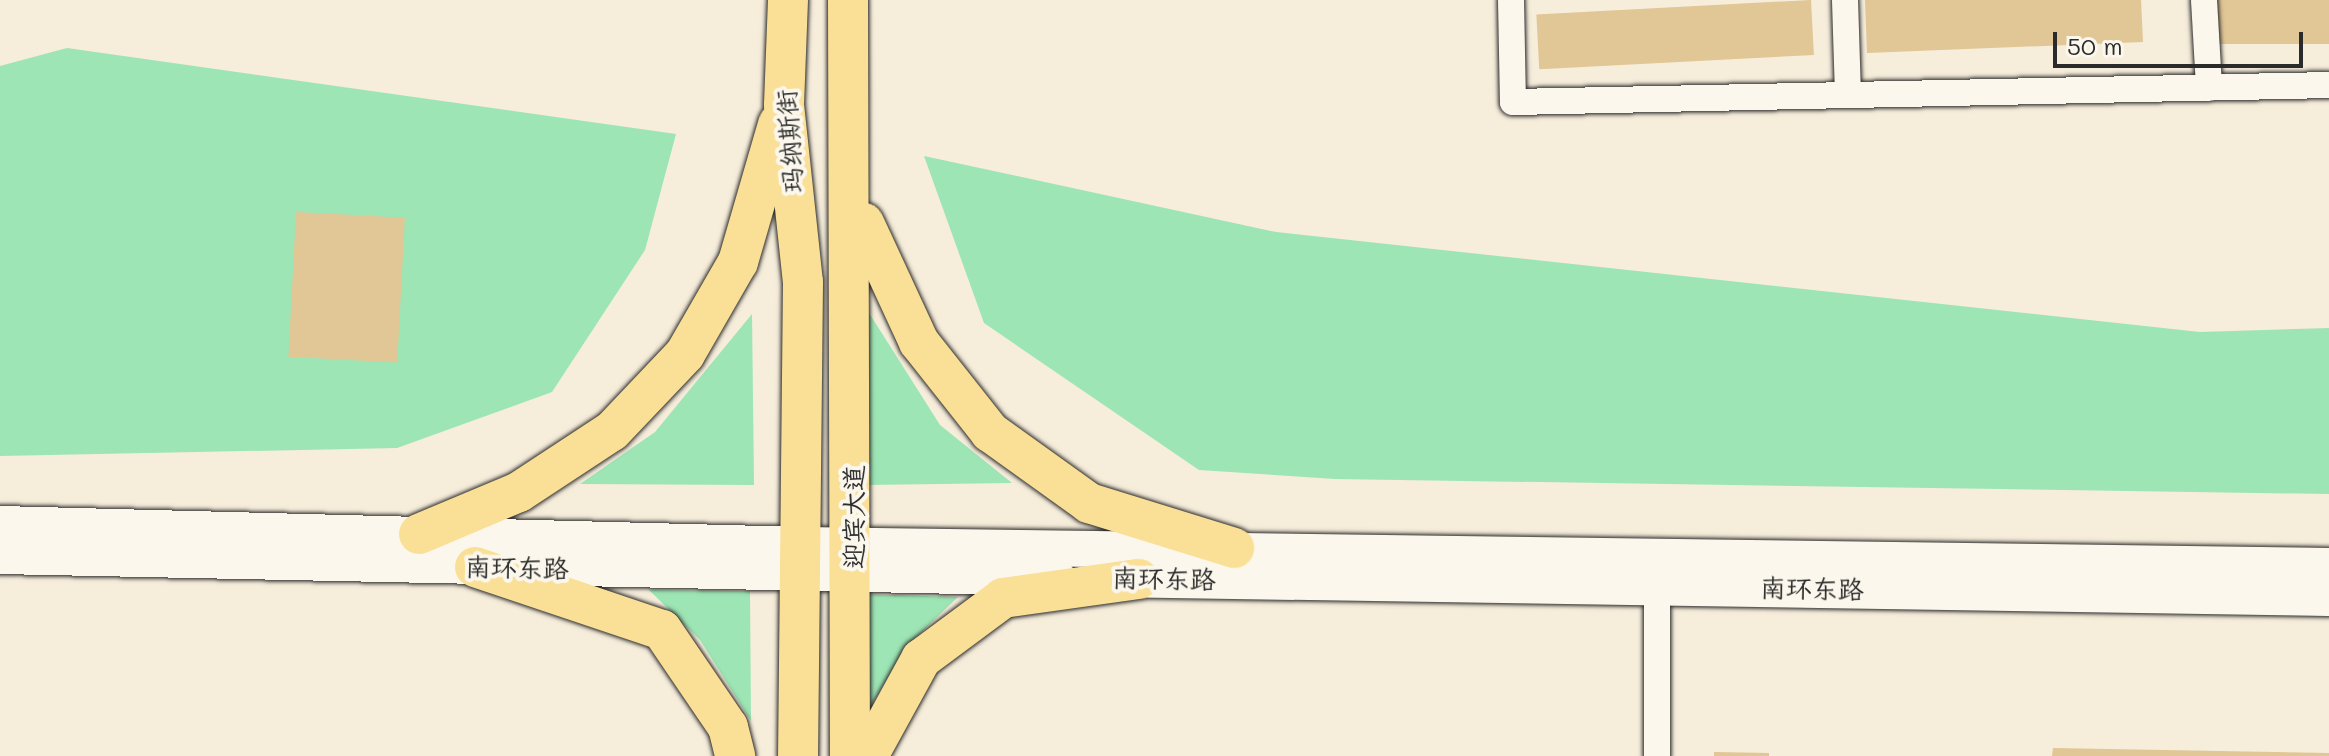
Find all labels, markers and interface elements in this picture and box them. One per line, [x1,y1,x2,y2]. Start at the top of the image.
scale bar [2057,16,2307,66]
text: 50 m [2067,30,2123,61]
street label: 玛纳斯街 [771,88,809,194]
street label: 迎宾大道 [838,465,870,569]
street label: 南环东路 [465,551,569,585]
street label: 南环东路 [1112,562,1216,596]
street label: 南环东路 [1760,572,1864,606]

